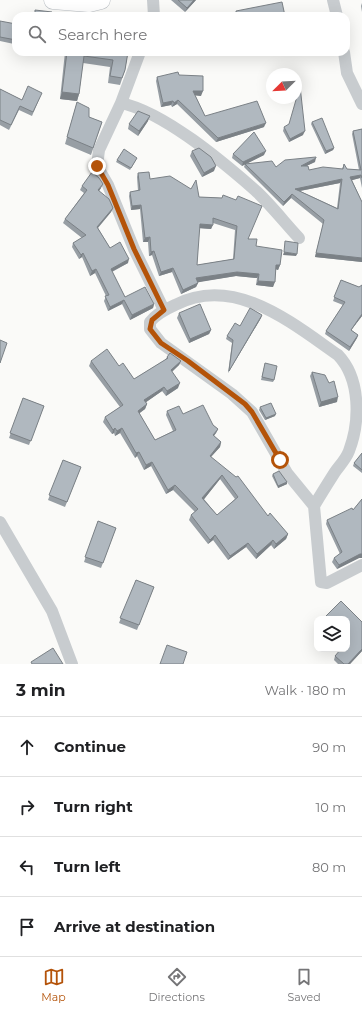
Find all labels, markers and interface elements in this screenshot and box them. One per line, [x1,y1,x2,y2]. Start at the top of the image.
search box [12,12,350,56]
icon: search [26,23,48,45]
text: Search here [58,25,147,44]
north arrow [266,68,302,104]
route end [88,157,106,175]
route start [271,451,289,469]
map controls [314,616,350,652]
button: layers [314,616,350,652]
text: 3 min [16,680,66,700]
text: Walk · 180 m [264,682,346,698]
icon: ahead [16,736,38,758]
text: Continue [54,737,126,756]
text: 90 m [312,739,346,755]
icon: right [16,796,38,818]
text: Turn right [54,797,133,816]
text: 10 m [316,799,346,815]
icon: left [16,856,38,878]
text: Turn left [54,857,121,876]
text: 80 m [312,859,346,875]
icon: arrive [16,916,38,938]
text: Arrive at destination [54,917,215,936]
tab: Map [41,966,66,1004]
tab: Directions [149,966,205,1004]
tab: Saved [288,966,321,1004]

